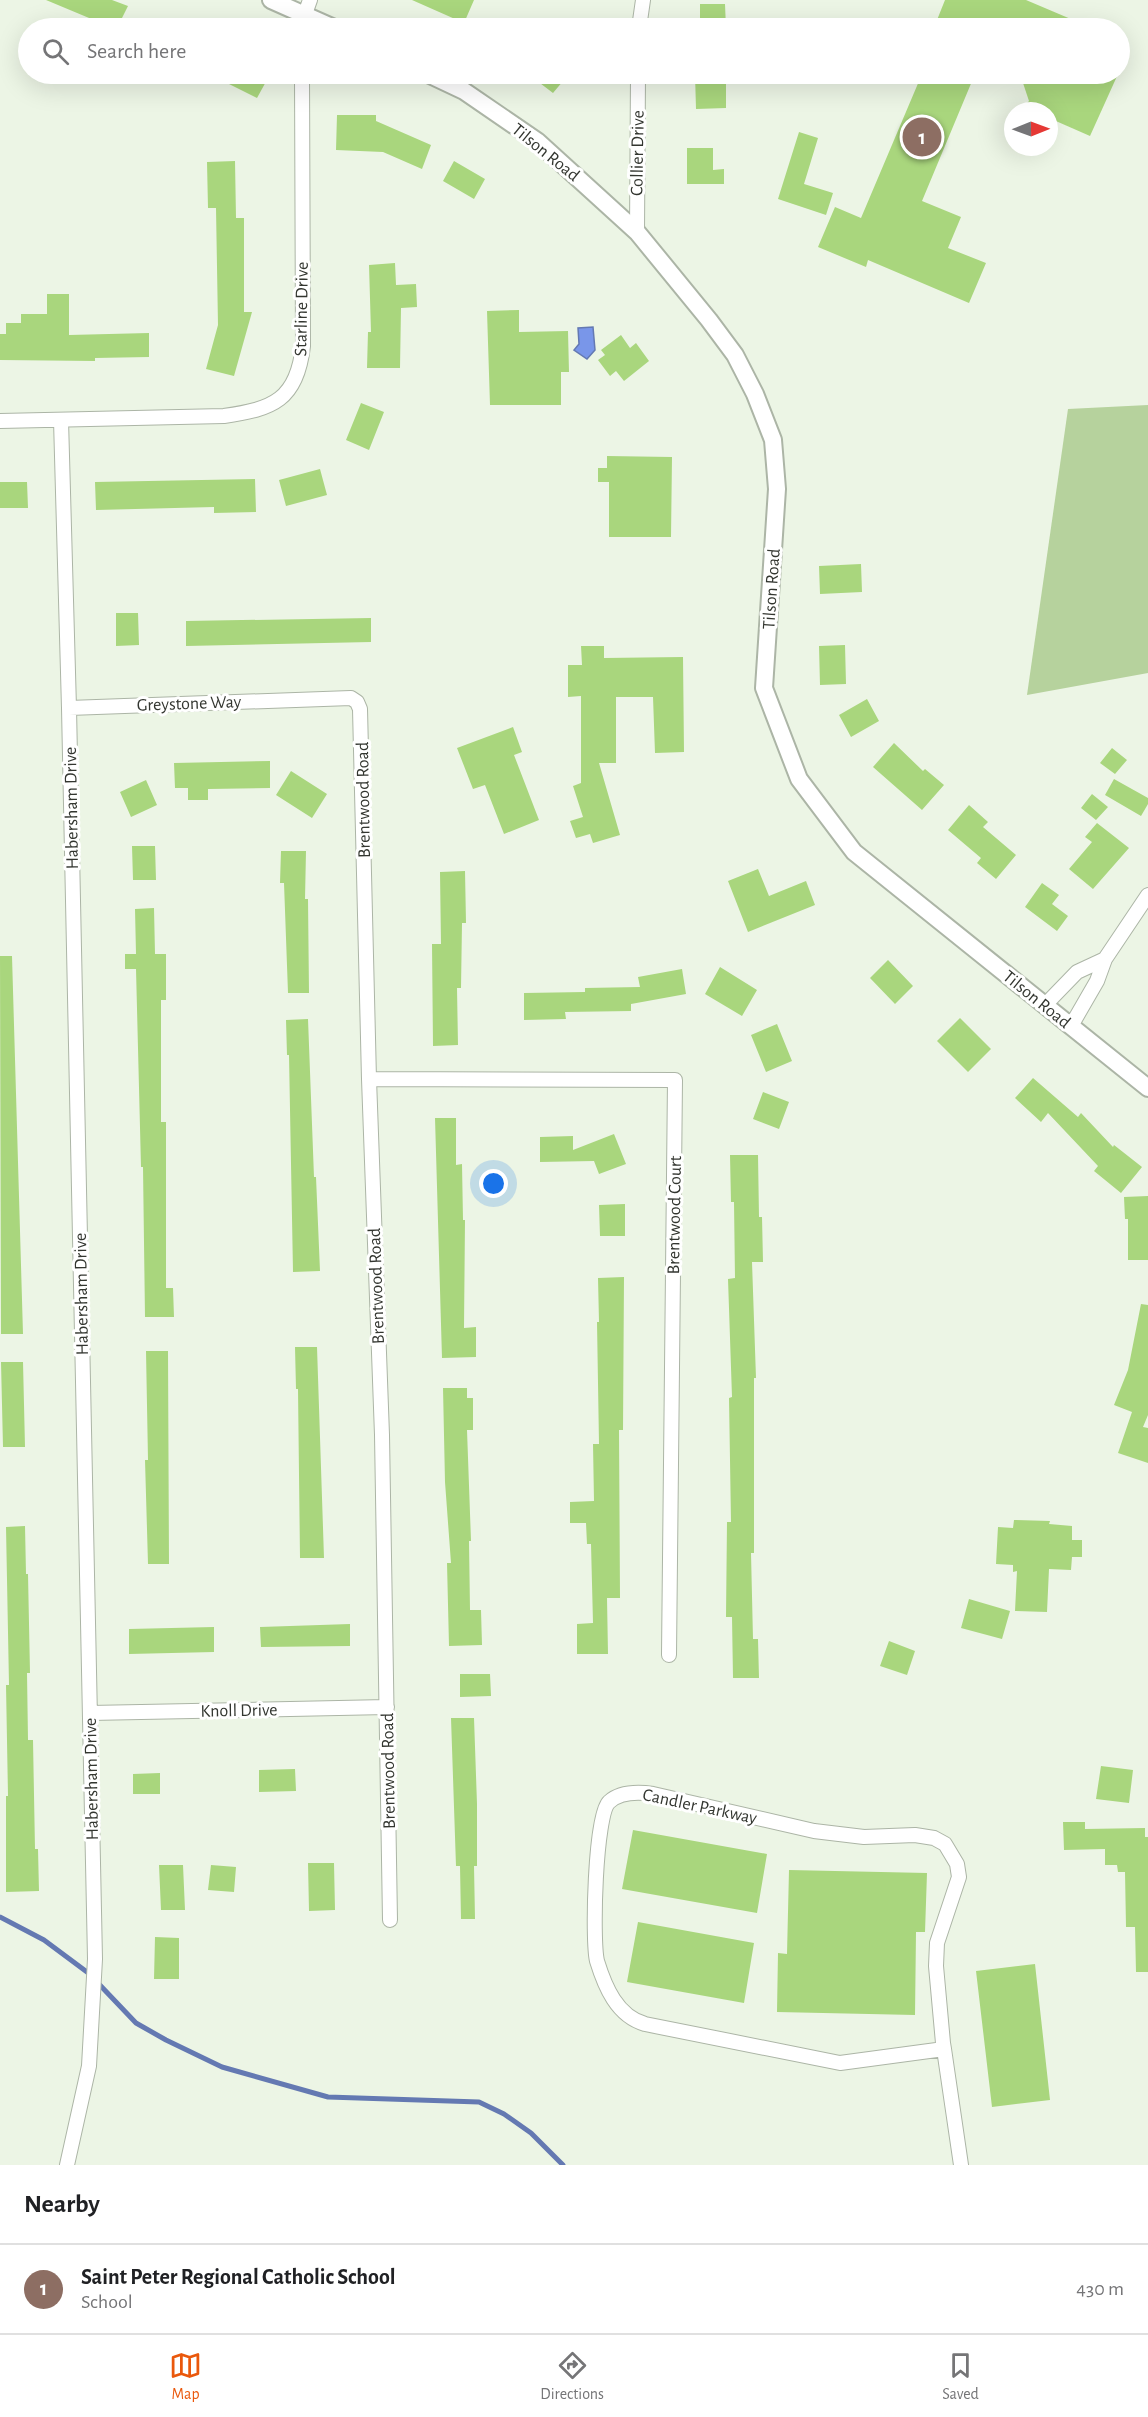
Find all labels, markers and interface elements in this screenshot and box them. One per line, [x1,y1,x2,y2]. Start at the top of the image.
search box [18,18,1130,84]
icon: search [39,35,72,68]
text: Search here [87,40,186,62]
north arrow [1004,102,1058,156]
street label: Collier Drive [628,110,648,196]
pin: 1 [902,114,942,160]
street label: Tilson Road [508,120,583,185]
street label: Starline Drive [292,261,312,357]
street label: Tilson Road [760,548,784,630]
street label: Greystone Way [137,693,242,715]
street label: Brentwood Road [354,742,374,858]
street label: Habersham Drive [62,747,82,869]
street label: Tilson Road [999,967,1074,1032]
street label: Brentwood Court [665,1155,685,1275]
your location [479,1169,508,1198]
street label: Brentwood Road [366,1228,388,1344]
street label: Habersham Drive [72,1233,92,1355]
street label: Knoll Drive [200,1701,278,1721]
street label: Brentwood Road [379,1713,399,1829]
street label: Habersham Drive [82,1718,102,1840]
street label: Candler Parkway [641,1786,759,1828]
text: Nearby [24,2191,100,2217]
text: Saint Peter Regional Catholic School [81,2266,396,2288]
text: 1 [40,2279,47,2299]
text: 430 m [1076,2279,1124,2299]
text: School [81,2292,133,2312]
tab: Map [169,2349,202,2404]
tab: Directions [540,2349,604,2404]
tab: Saved [942,2349,979,2404]

